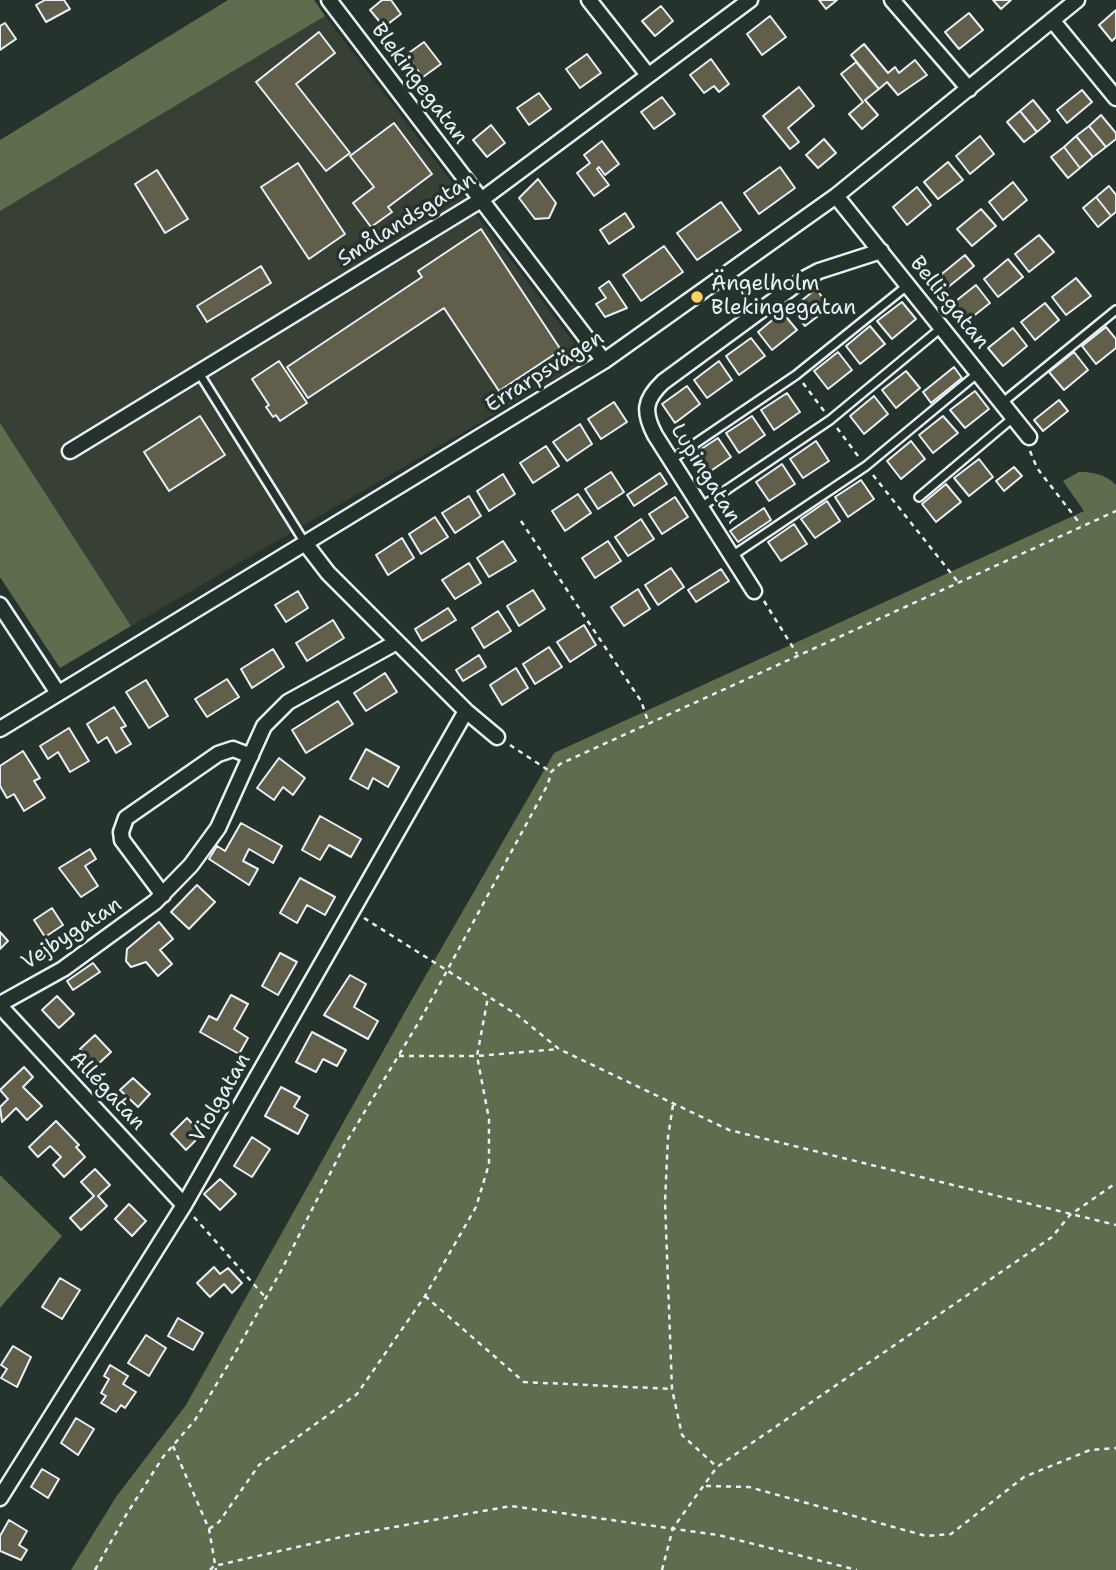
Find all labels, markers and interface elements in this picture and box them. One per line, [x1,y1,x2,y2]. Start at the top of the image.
street label: Blekingegatan [365,18,473,150]
street label: Smålandsgatan [333,168,481,272]
street label: Bellisgatan [904,252,994,354]
place label: Ängelholm Blekingegatan [711,272,856,322]
marker: Ängelholm Blekingegatan [689,289,705,305]
street label: Errarpsvägen [481,326,609,418]
street label: Lupingatan [664,419,746,529]
street label: Vejbygatan [17,892,127,976]
street label: Allégatan [64,1046,150,1136]
street label: Violgatan [185,1049,257,1147]

